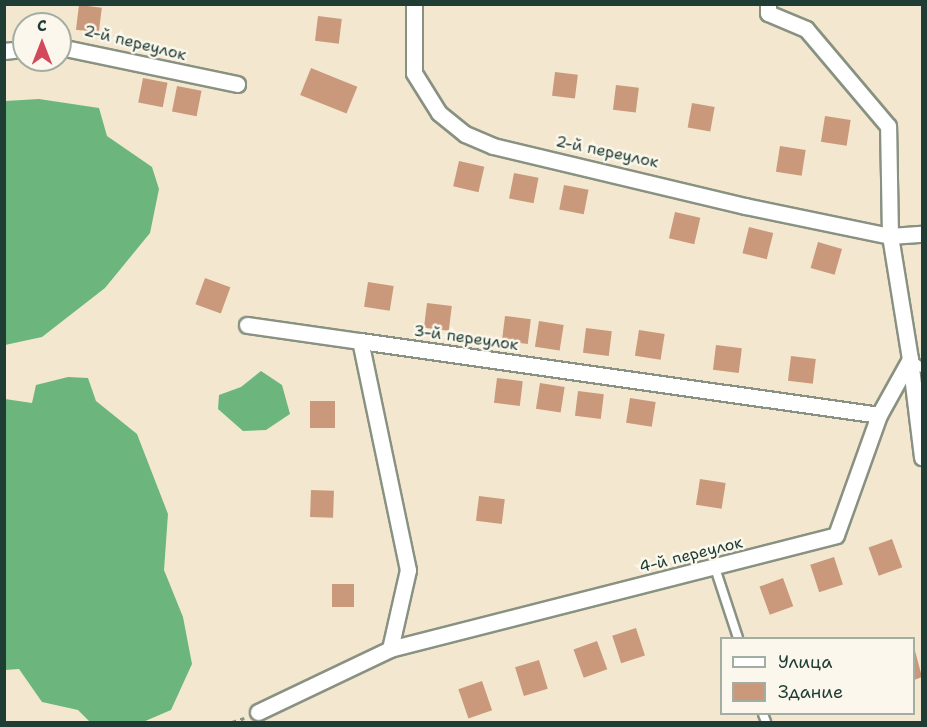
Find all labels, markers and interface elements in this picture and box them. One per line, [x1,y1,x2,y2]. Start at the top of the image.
north arrow [12,12,72,72]
text: С [37,15,47,36]
street label: 2-й переулок [82,21,188,65]
street label: 2-й переулок [554,132,660,172]
street label: 3-й переулок [412,321,520,355]
street label: 4-й переулок [637,533,745,577]
legend [720,637,915,715]
text: Улица [778,650,832,674]
text: Здание [778,680,843,704]

